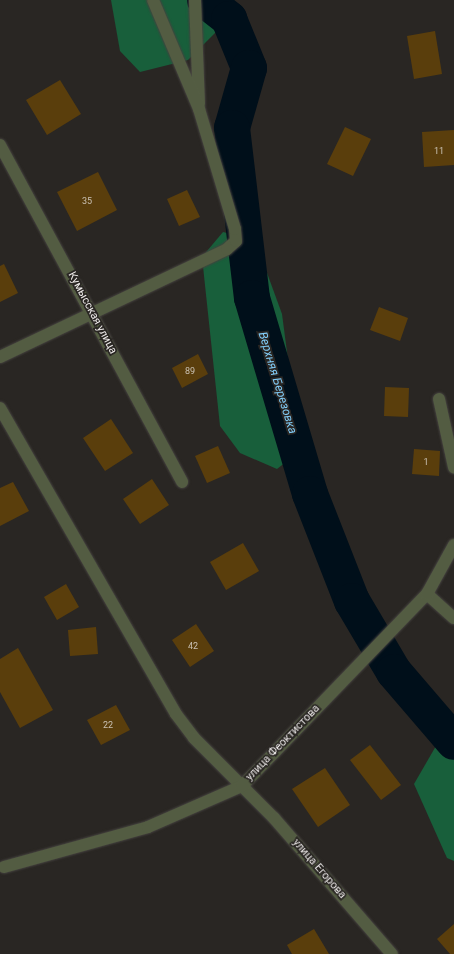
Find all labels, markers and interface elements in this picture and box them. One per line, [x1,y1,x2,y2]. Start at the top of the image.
house number: 11 [434,146,444,156]
house number: 35 [82,196,92,206]
street label: Кумысская улица [65,270,119,356]
water label: Верхняя Березовка [255,330,299,436]
house number: 89 [185,366,195,376]
house number: 1 [423,457,429,467]
house number: 42 [188,641,198,651]
street label: улица Феоктистова [243,702,323,784]
house number: 22 [103,720,113,730]
street label: улица Егорова [290,836,348,902]

